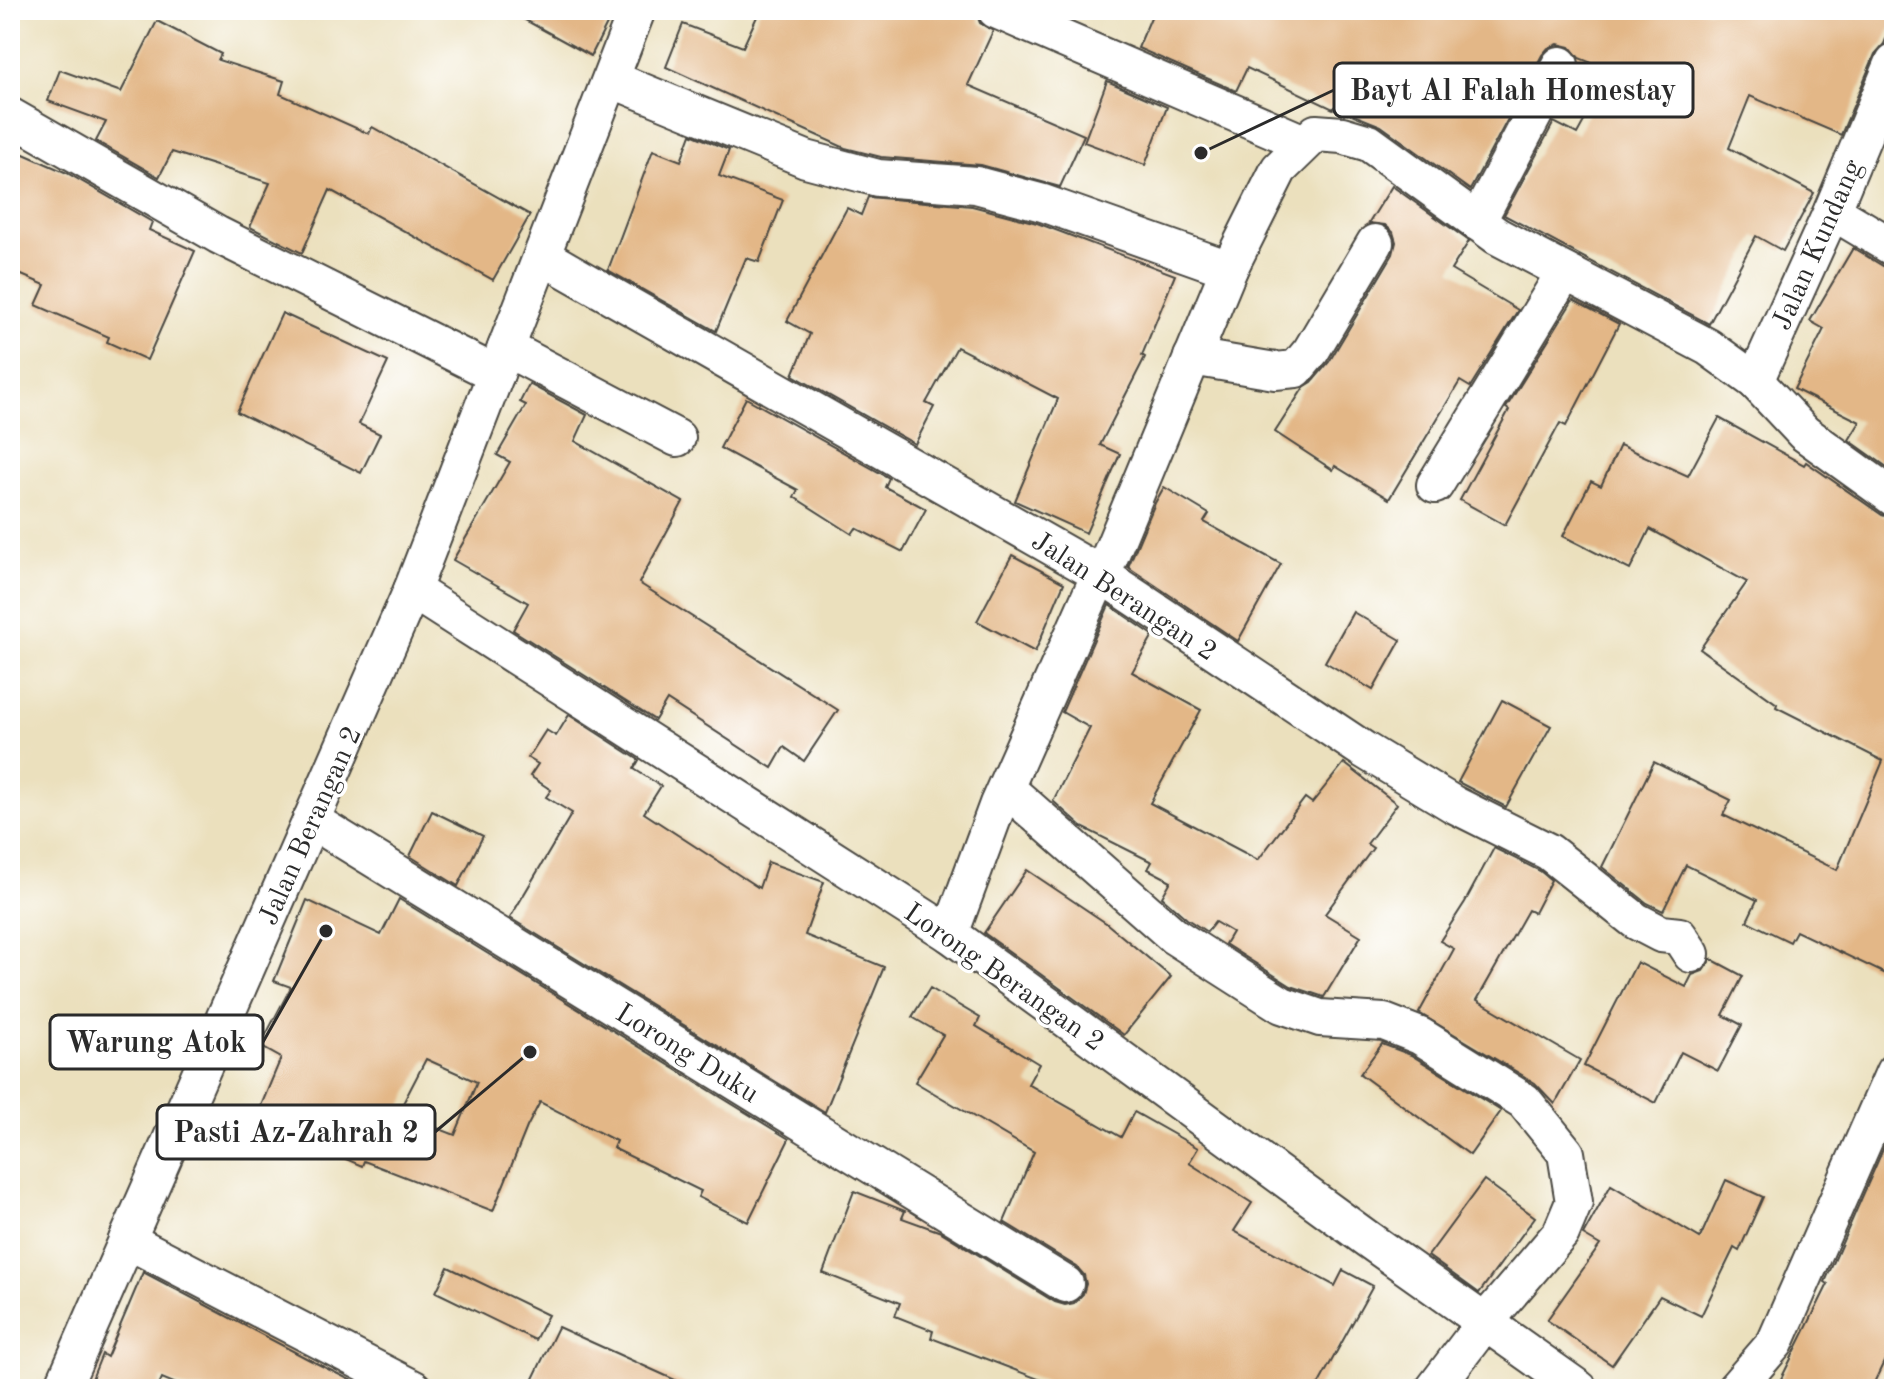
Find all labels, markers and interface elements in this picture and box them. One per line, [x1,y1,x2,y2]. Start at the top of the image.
callout: Bayt Al Falah Homestay [1334,63,1693,117]
text: Bayt Al Falah Homestay [1350,77,1677,107]
street label: Jalan Kundang [1769,156,1869,335]
street label: Jalan Berangan 2 [1026,527,1221,668]
street label: Jalan Berangan 2 [255,723,368,930]
street label: Lorong Berangan 2 [898,899,1108,1058]
street label: Lorong Duku [610,1000,763,1109]
callout: Warung Atok [50,1015,263,1069]
text: Warung Atok [65,1029,247,1059]
callout: Pasti Az-Zahrah 2 [157,1105,435,1159]
text: Pasti Az-Zahrah 2 [173,1119,419,1149]

